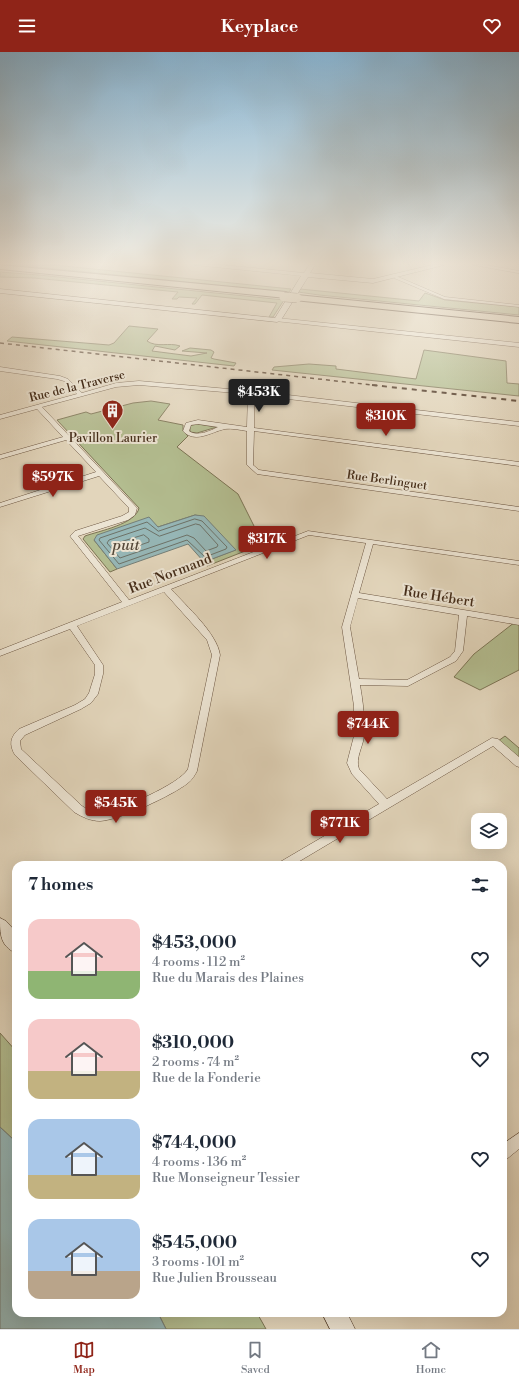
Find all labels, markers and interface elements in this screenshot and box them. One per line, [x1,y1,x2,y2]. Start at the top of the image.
icon: menu [16,15,38,37]
text: Keyplace [221,15,298,38]
icon: heart [481,15,503,37]
street label: Rue de la Traverse [28,367,127,406]
pin: $453K [231,379,287,413]
text: $453K [238,384,280,400]
building icon: Pavillon Laurier [100,398,126,431]
pin: $310K [358,403,414,437]
text: $310K [365,408,407,424]
place label: Pavillon Laurier [69,431,157,446]
pin: $597K [25,464,81,498]
street label: Rue Berlinguet [346,467,429,494]
text: $597K [32,469,74,485]
pin: $317K [239,526,295,560]
text: $317K [248,531,286,547]
water label: puit [111,536,140,555]
street label: Rue Normand [126,550,215,598]
street label: Rue Hébert [402,582,476,612]
pin: $744K [340,711,396,745]
text: $744K [347,716,389,732]
pin: $545K [88,790,144,824]
text: $545K [94,795,138,811]
pin: $771K [312,810,368,844]
map controls [471,813,507,849]
button: layers [471,813,507,849]
text: $771K [320,815,360,831]
text: 7 homes [28,874,93,896]
icon: filters [469,874,491,896]
text: $453,000 [152,932,237,954]
icon: home [60,935,108,983]
icon: heart [469,948,491,970]
text: 4 rooms · 112 m² [152,954,245,970]
text: Rue du Marais des Plaines [152,970,304,986]
text: $310,000 [152,1032,234,1054]
icon: home [60,1035,108,1083]
icon: heart [469,1048,491,1070]
text: 2 rooms · 74 m² [152,1054,239,1070]
text: Rue de la Fonderie [152,1070,261,1086]
text: $744,000 [152,1132,236,1154]
icon: home [60,1135,108,1183]
icon: heart [469,1148,491,1170]
text: 4 rooms · 136 m² [152,1154,246,1170]
text: Rue Monseigneur Tessier [152,1170,300,1186]
text: $545,000 [152,1232,237,1254]
icon: home [60,1235,108,1283]
icon: heart [469,1248,491,1270]
text: 3 rooms · 101 m² [152,1254,244,1270]
text: Rue Julien Brousseau [152,1270,277,1286]
tab: Map [73,1339,95,1377]
tab: Saved [241,1339,270,1377]
tab: Home [416,1339,446,1377]

